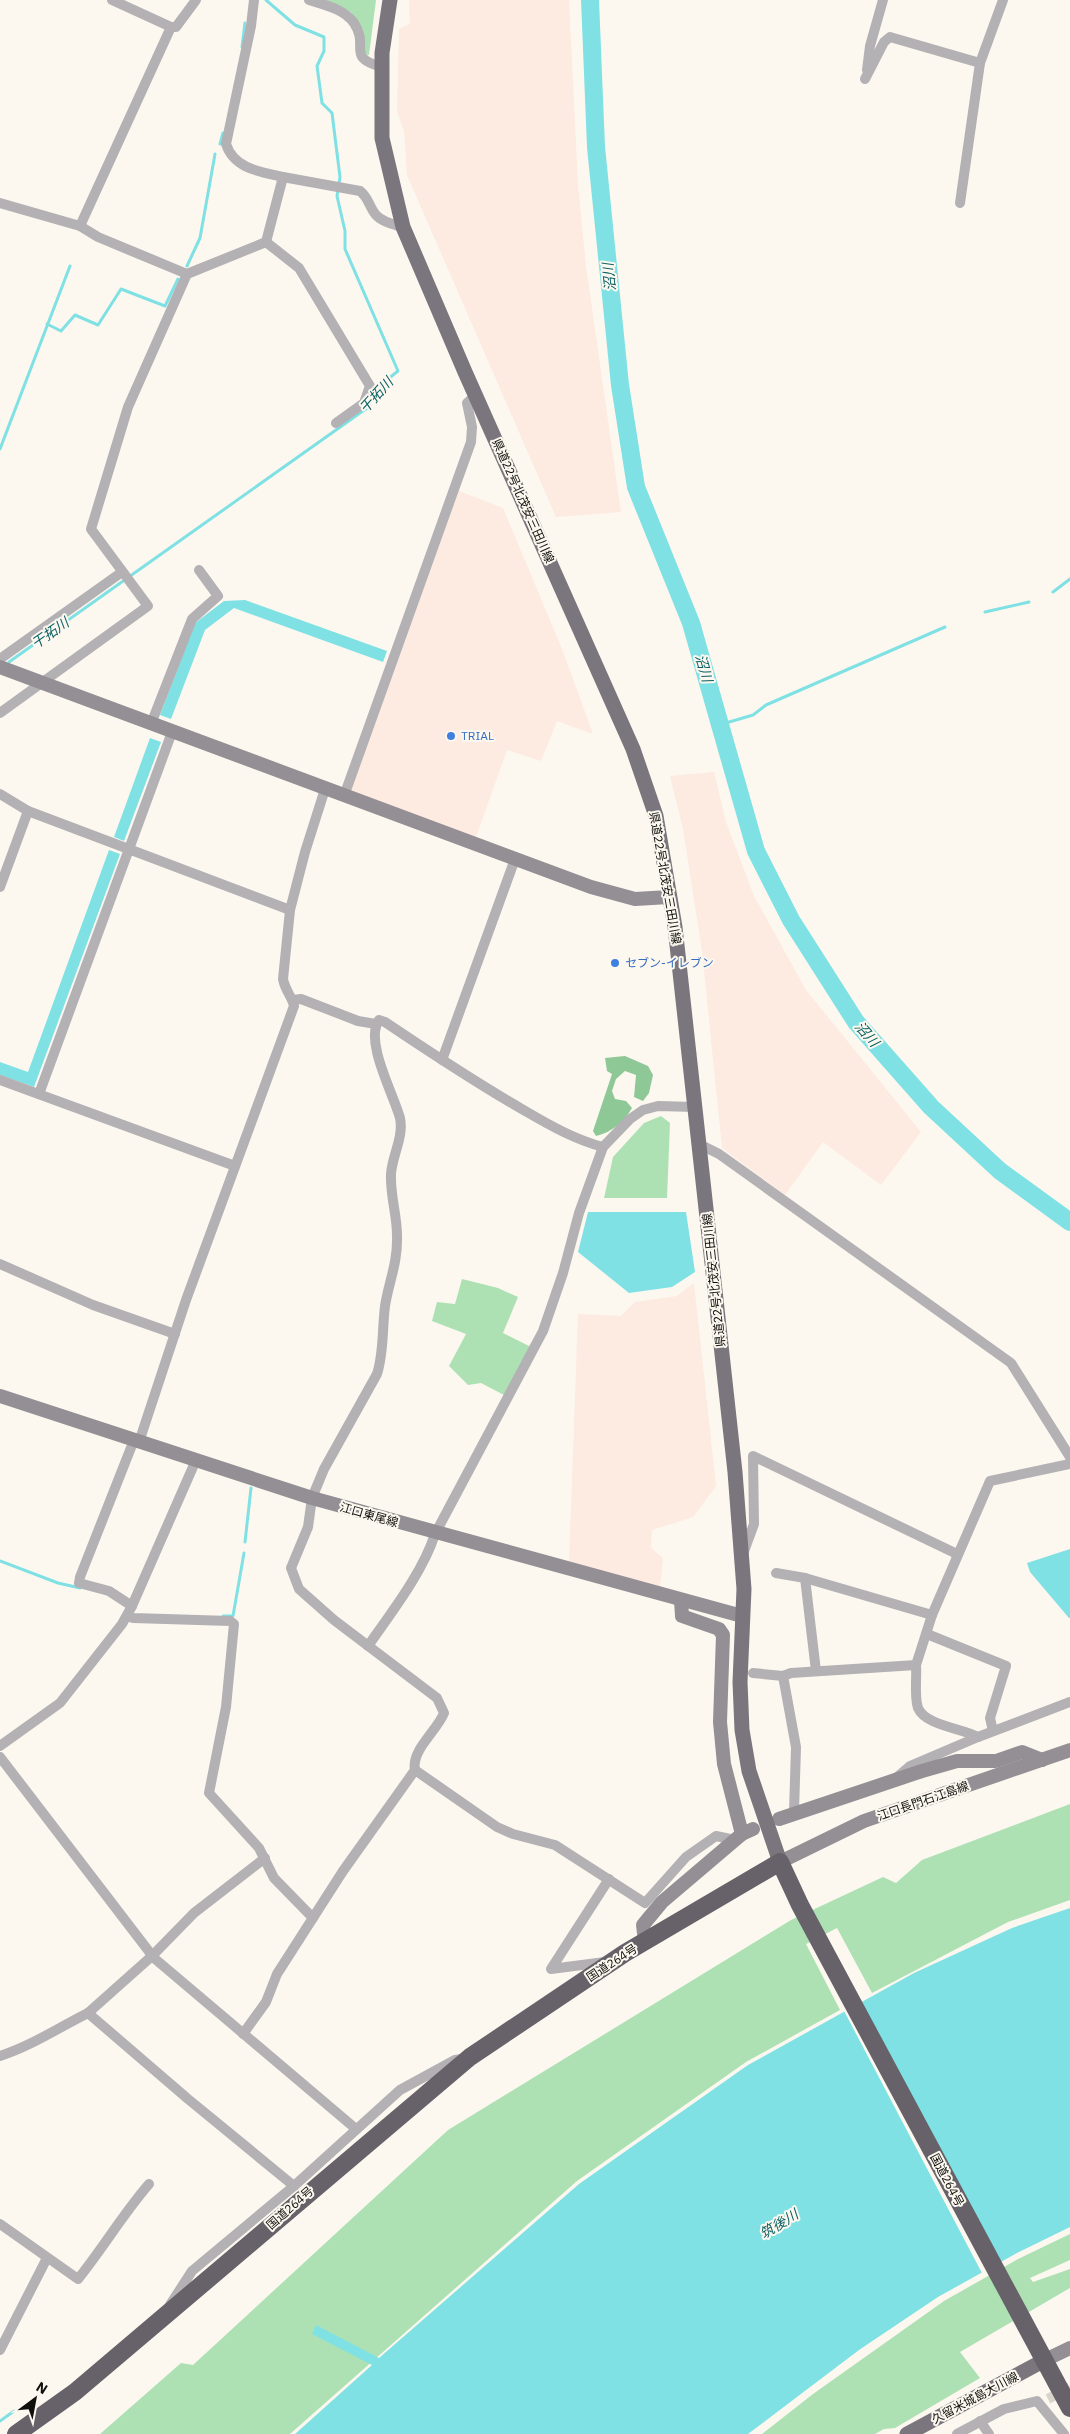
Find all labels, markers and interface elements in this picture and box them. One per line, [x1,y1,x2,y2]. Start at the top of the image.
water label: 沼川 [598,260,619,292]
water label: 干拓川 [355,372,398,417]
street label: 県道22号北茂安三田川線 [489,436,558,565]
water label: 干拓川 [28,612,74,652]
water label: 沼川 [691,652,717,686]
place label: TRIAL [461,728,494,743]
marker: TRIAL [445,730,457,742]
street label: 県道22号北茂安三田川線 [646,810,685,945]
place label: セブン-イレブン [625,955,714,970]
marker: セブン-イレブン [609,957,621,969]
water label: 沼川 [851,1018,884,1052]
street label: 県道22号北茂安三田川線 [699,1212,728,1348]
street label: 江口東尾線 [338,1499,400,1530]
street label: 江口長門石江島線 [875,1778,971,1823]
street label: 国道264号 [583,1941,640,1985]
street label: 国道264号 [927,2151,968,2209]
street label: 国道264号 [263,2183,316,2232]
water label: 筑後川 [756,2204,803,2243]
street label: 久留米城島大川線 [929,2368,1021,2427]
north arrow [10,2374,60,2424]
text: N [33,2378,51,2398]

